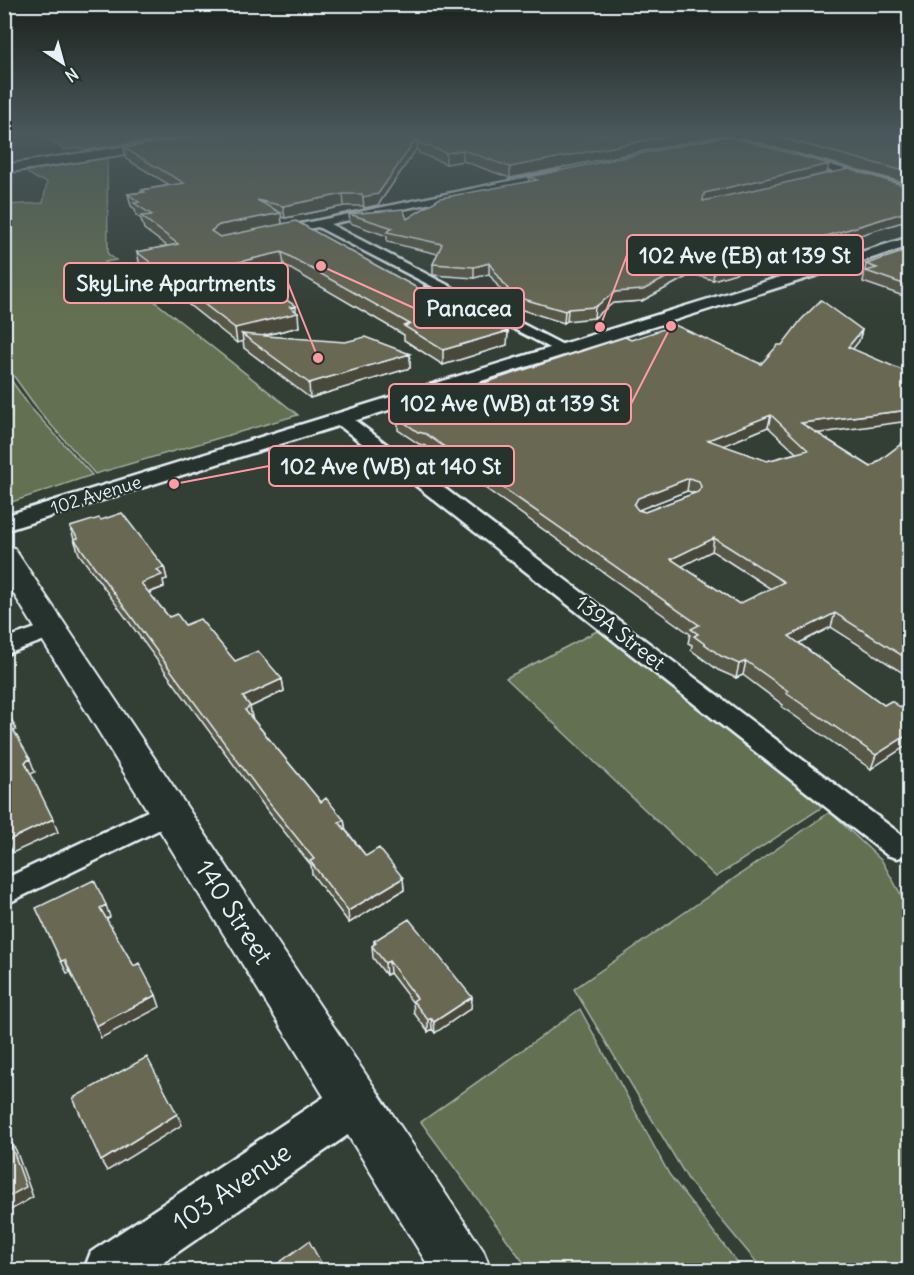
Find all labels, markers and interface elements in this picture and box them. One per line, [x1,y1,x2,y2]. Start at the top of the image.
north arrow [33,33,93,93]
text: N [61,64,82,86]
callout: 102 Ave (EB) at 139 St [627,235,863,275]
text: 102 Ave (EB) at 139 St [639,241,851,269]
callout: SkyLine Apartments [64,263,288,303]
text: SkyLine Apartments [76,269,276,297]
callout: Panacea [414,288,524,328]
text: Panacea [426,294,512,322]
callout: 102 Ave (WB) at 139 St [389,384,631,424]
text: 102 Ave (WB) at 139 St [401,389,620,417]
callout: 102 Ave (WB) at 140 St [269,446,514,486]
text: 102 Ave (WB) at 140 St [281,452,502,480]
street label: 102 Avenue [48,470,144,519]
street label: 139A Street [570,589,671,676]
street label: 140 Street [188,853,281,970]
street label: 103 Avenue [166,1135,297,1238]

